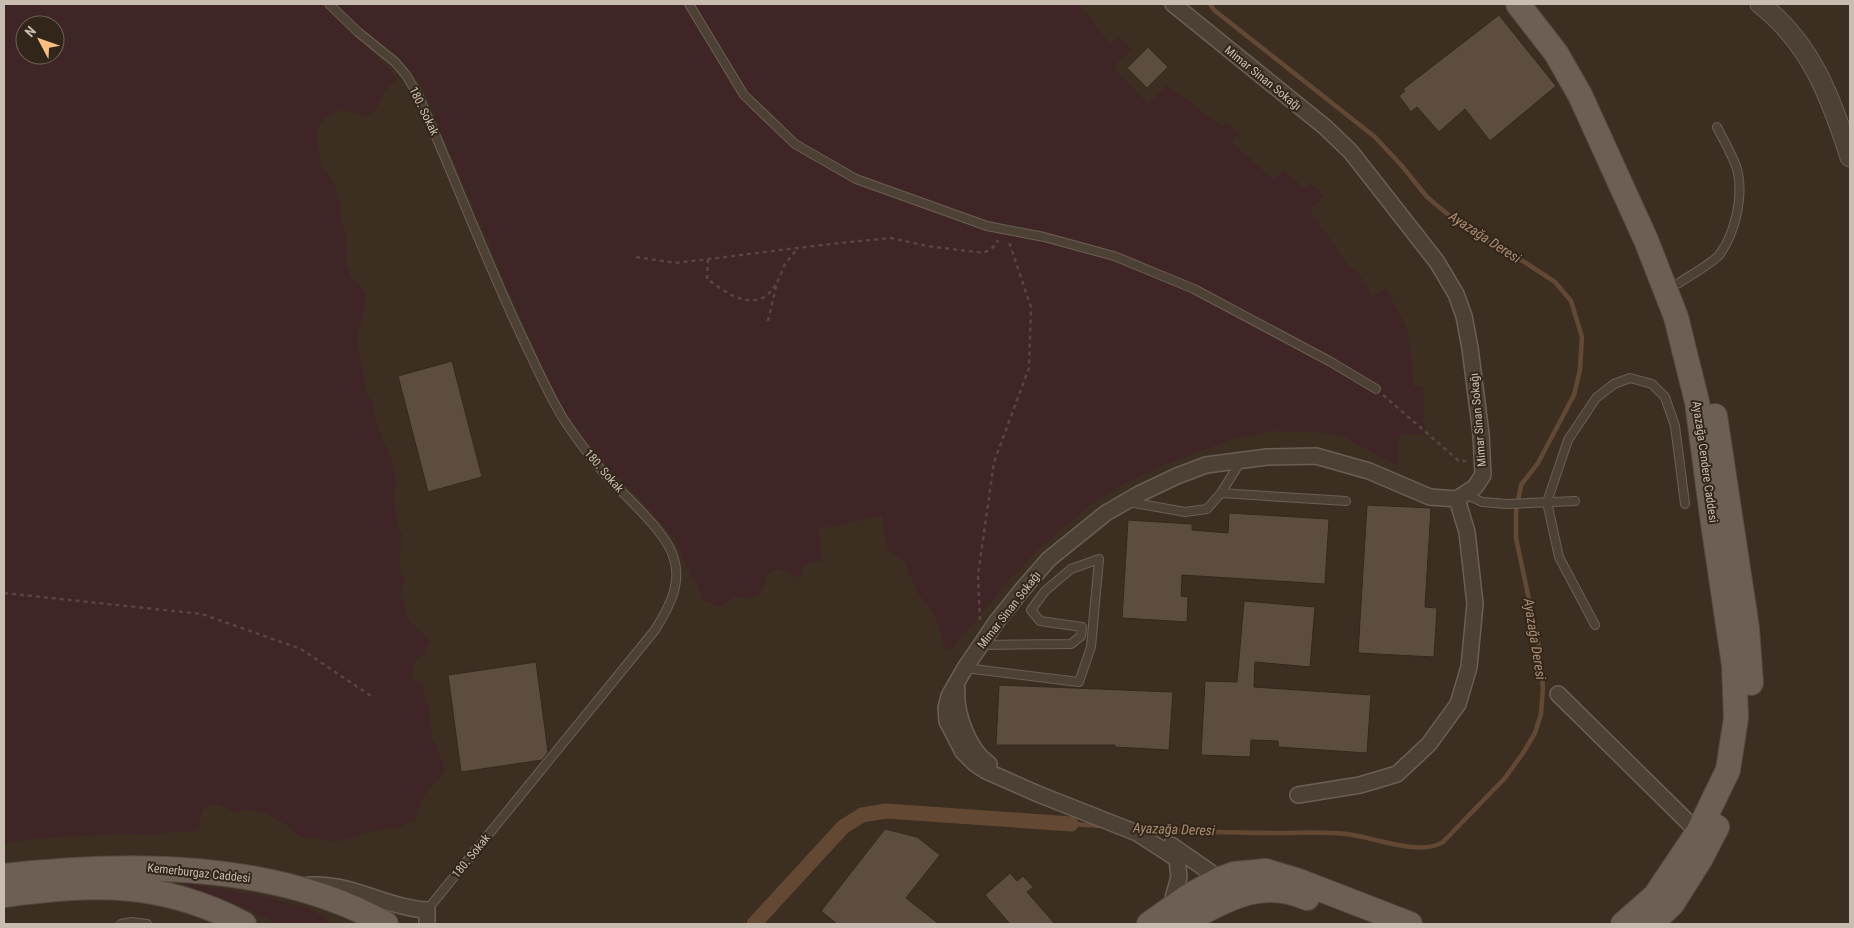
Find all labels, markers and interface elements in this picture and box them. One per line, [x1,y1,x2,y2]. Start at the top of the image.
north arrow [15,15,65,65]
text: N [21,23,39,40]
street label: Mimar Sinan Sokağı [1222,43,1304,113]
street label: 180. Sokak [406,84,442,138]
water label: Ayazağa Deresi [1445,207,1525,267]
street label: Mimar Sinan Sokağı [1467,372,1489,468]
street label: Ayazağa Cendere Caddesi [1690,400,1720,524]
street label: 180. Sokak [581,447,627,496]
street label: Mimar Sinan Sokağı [974,569,1044,651]
water label: Ayazağa Deresi [1521,596,1549,682]
water label: Ayazağa Deresi [1132,820,1216,838]
street label: 180. Sokak [449,831,493,881]
street label: Kemerburgaz Caddesi [147,861,251,885]

